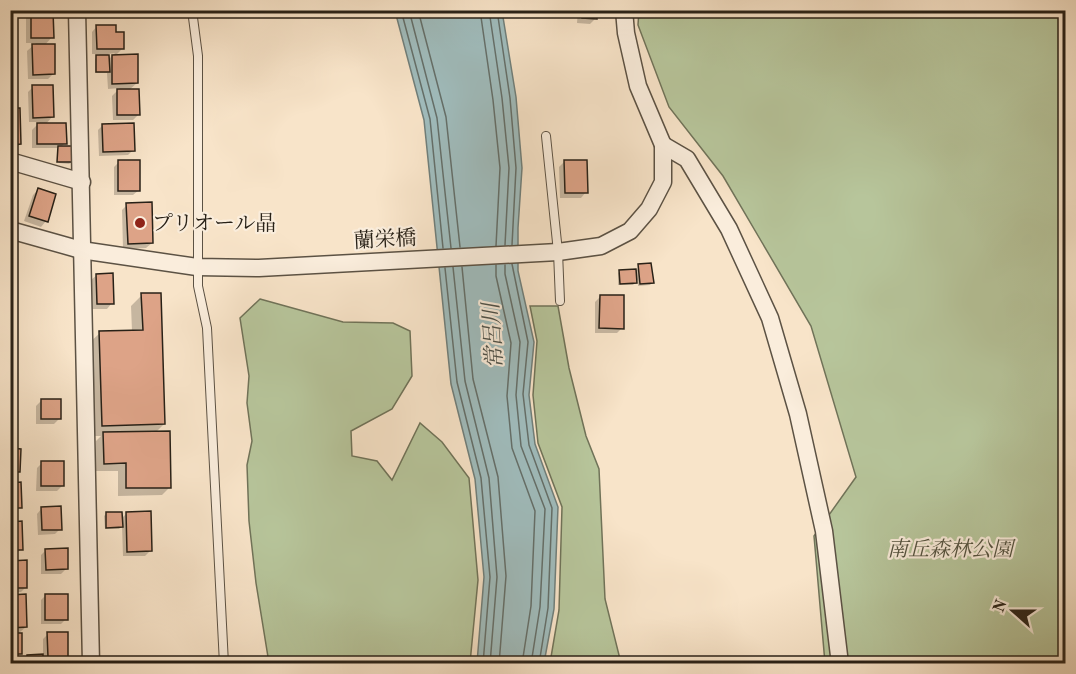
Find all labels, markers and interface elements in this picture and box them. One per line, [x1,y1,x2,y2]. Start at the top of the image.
place label: プリオール晶 [152,212,277,235]
marker: プリオール晶 [133,216,147,230]
street label: 蘭栄橋 [353,226,417,253]
water label: 常呂川 [479,300,507,370]
park label: 南丘森林公園 [887,538,1016,561]
north arrow [983,581,1043,641]
text: N [991,597,1011,615]

